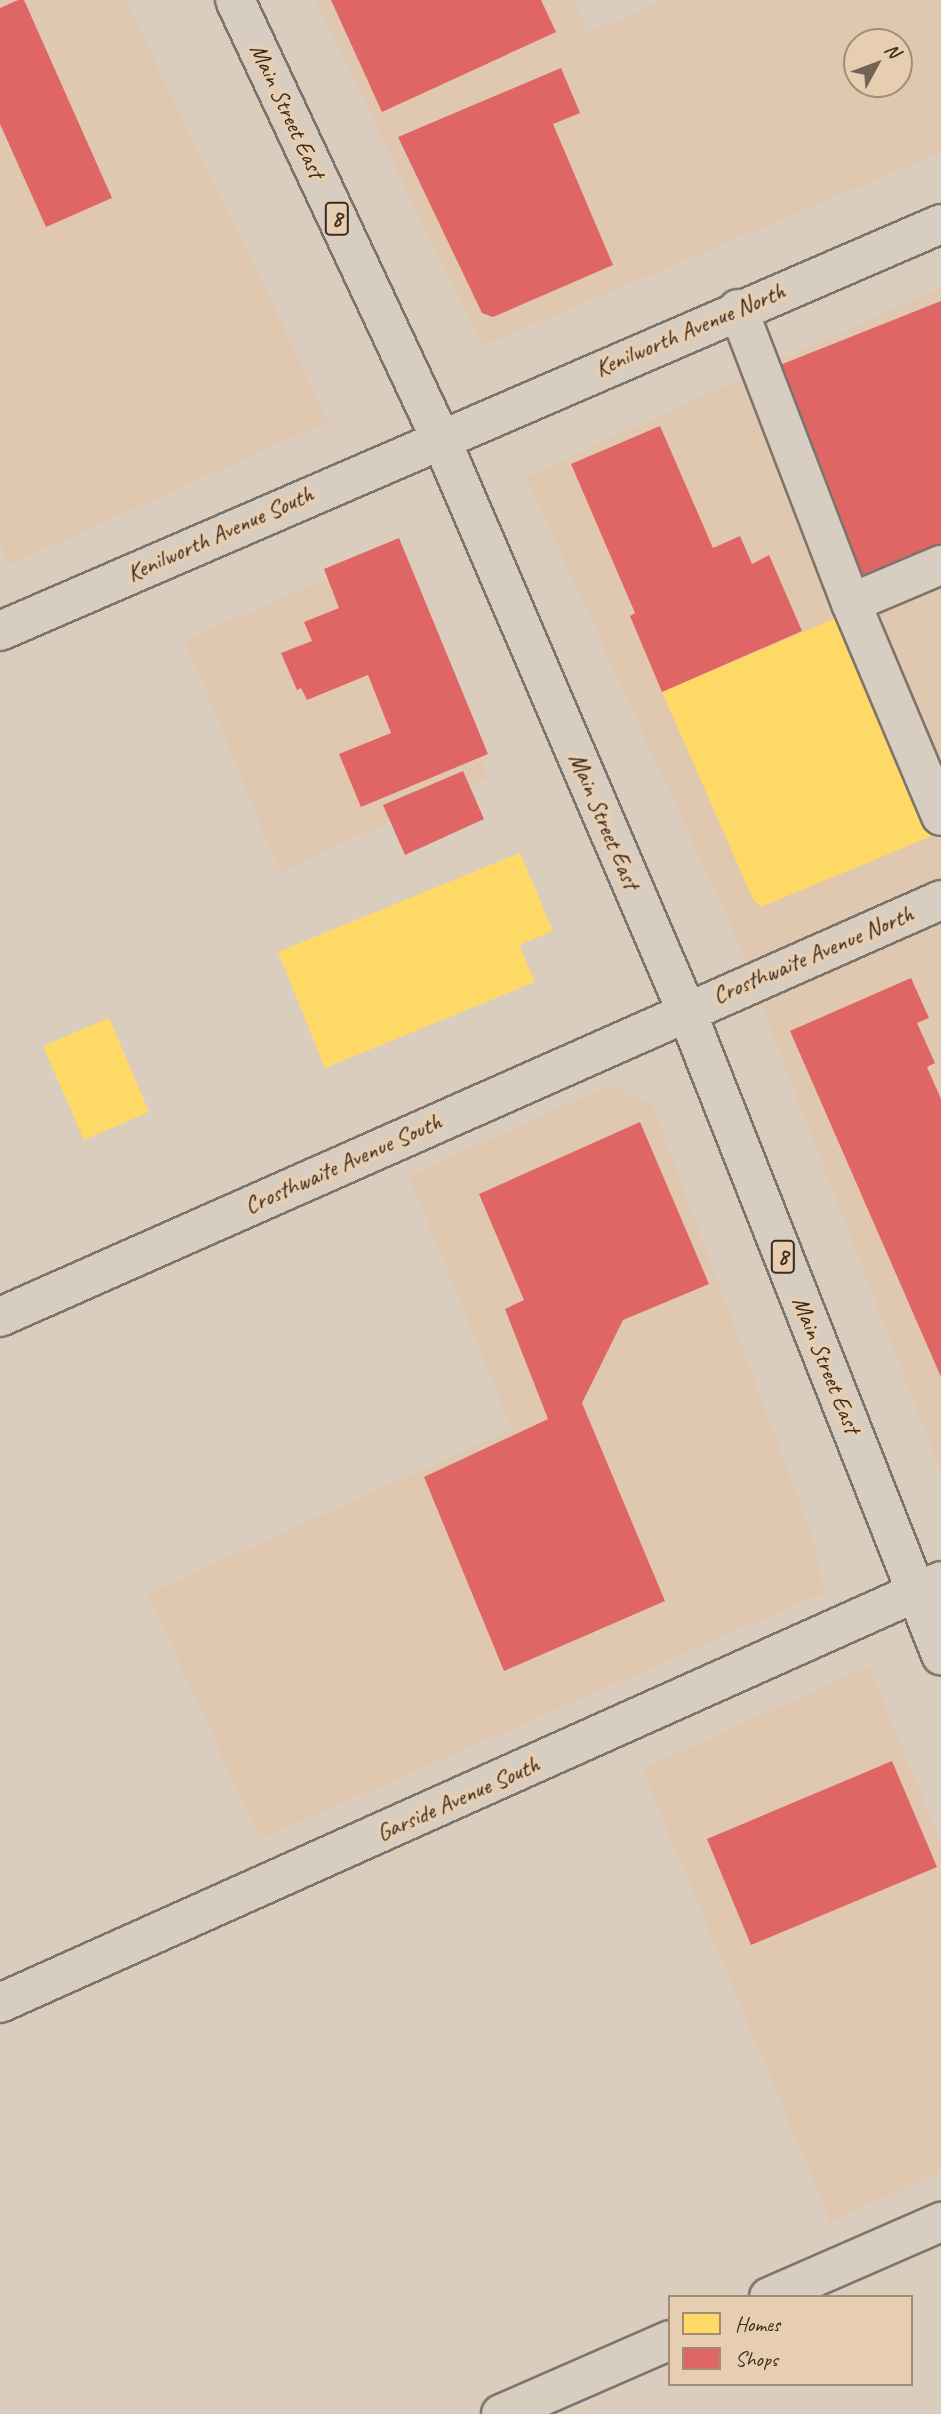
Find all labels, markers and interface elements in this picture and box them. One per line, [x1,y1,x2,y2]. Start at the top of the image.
north arrow [843,28,913,98]
text: N [879,38,905,63]
street label: Main Street East [243,39,331,183]
road number: 8 [325,200,349,238]
street label: Kenilworth Avenue North [591,277,789,383]
street label: Kenilworth Avenue South [122,480,318,588]
street label: Main Street East [562,748,646,894]
street label: Crosthwaite Avenue North [708,900,918,1010]
street label: Crosthwaite Avenue South [240,1108,446,1220]
road number: 8 [771,1238,795,1276]
street label: Main Street East [785,1292,867,1438]
street label: Garside Avenue South [372,1750,544,1848]
legend [668,2295,913,2386]
text: Homes [735,2311,780,2337]
text: Shops [735,2346,778,2372]

